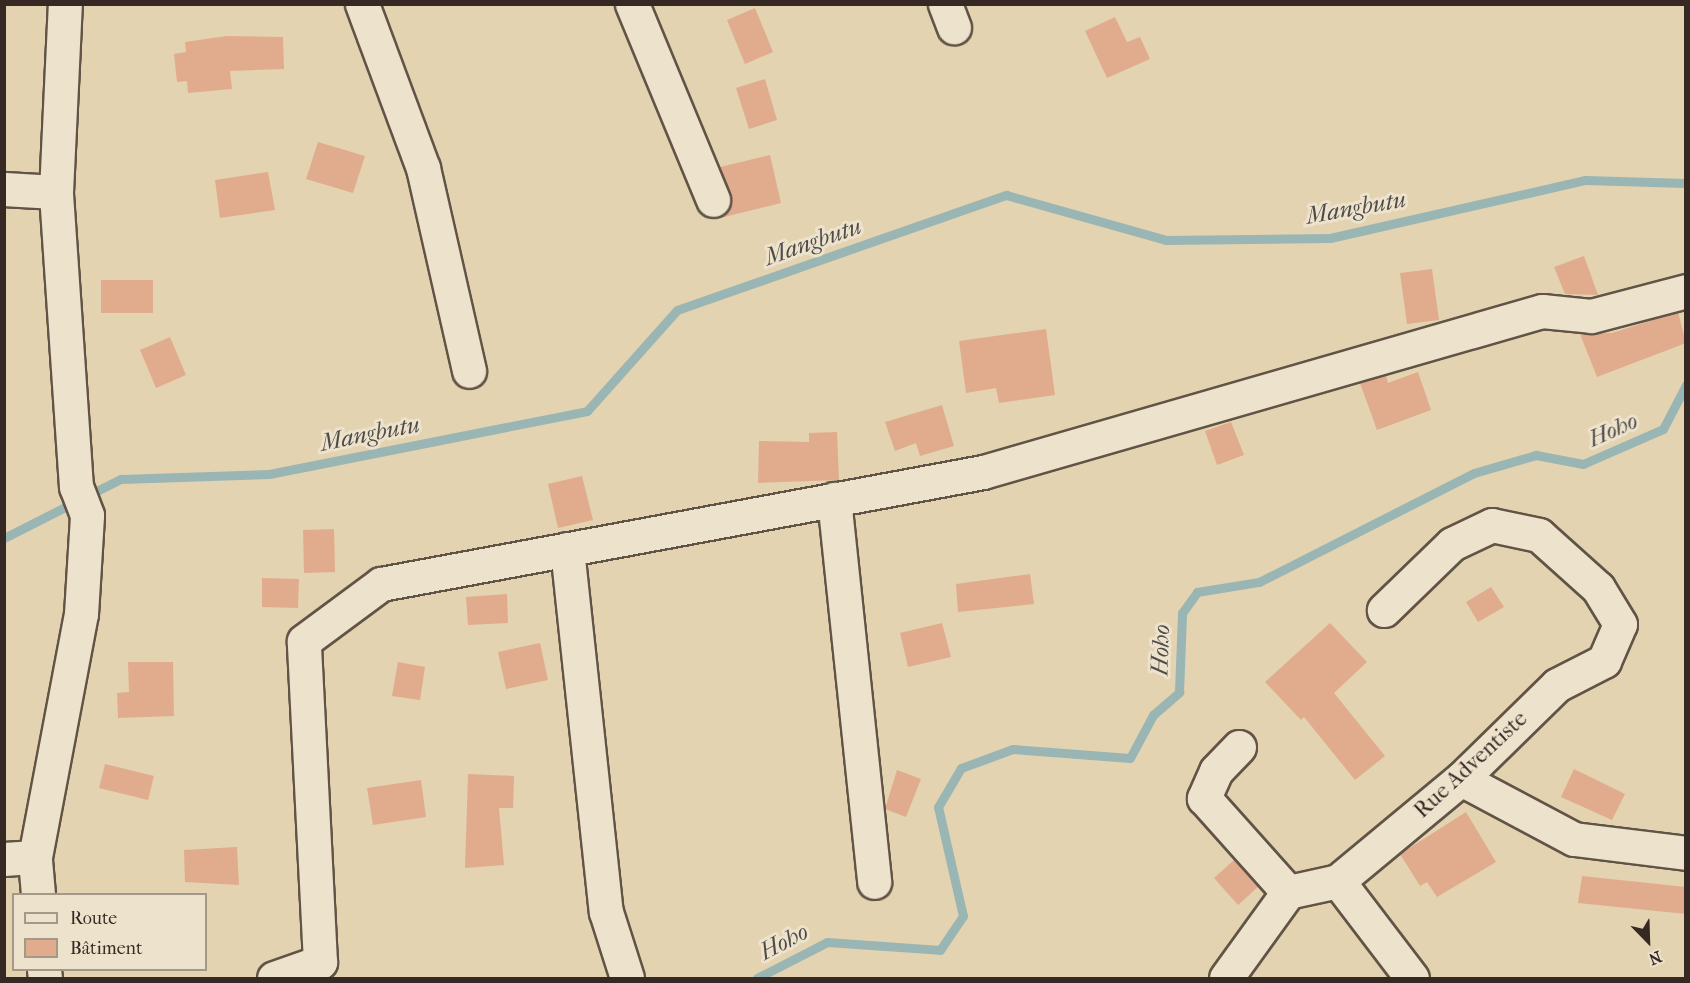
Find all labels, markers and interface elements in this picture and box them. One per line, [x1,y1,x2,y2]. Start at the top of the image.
water label: Mangbutu [1304,185,1408,231]
water label: Mangbutu [761,212,865,272]
water label: Hoho [1584,406,1642,454]
water label: Mangbutu [318,410,422,458]
water label: Hoho [1146,624,1176,676]
street label: Rue Adventiste [1409,706,1533,824]
legend [12,893,207,971]
text: Route [70,908,117,929]
north arrow [1618,911,1678,971]
water label: Hoho [755,917,813,967]
text: Bâtiment [70,938,142,959]
text: N [1646,947,1665,969]

